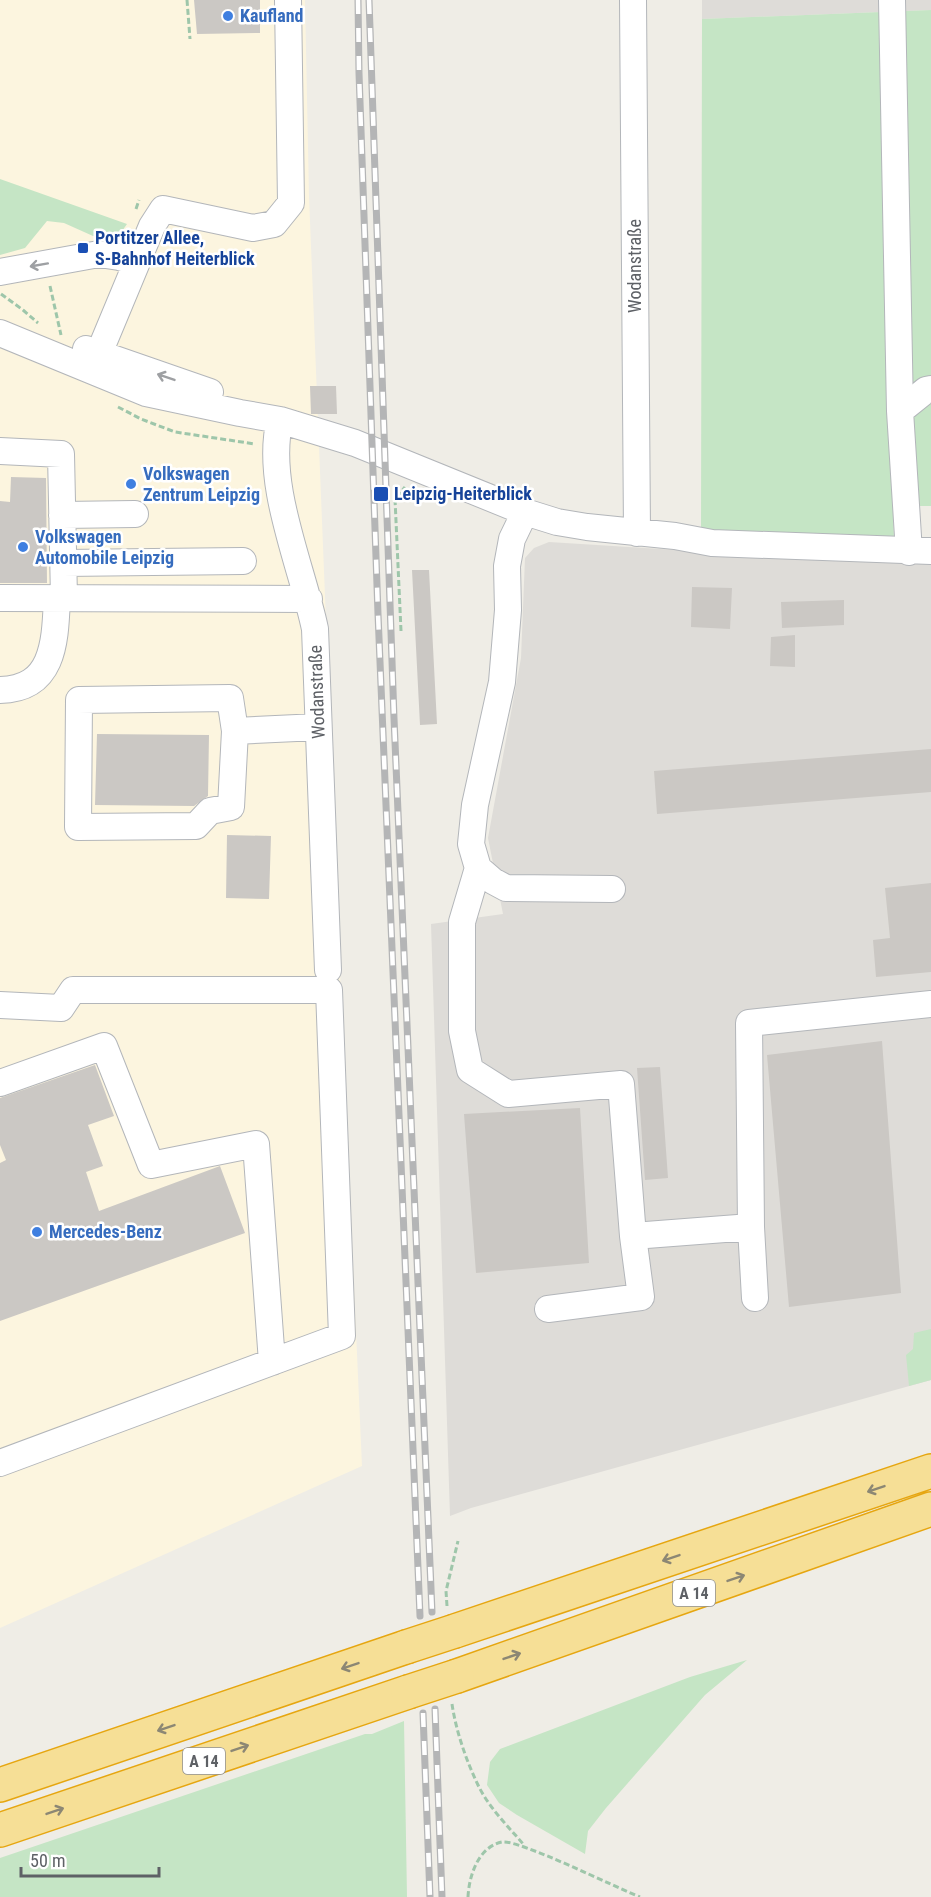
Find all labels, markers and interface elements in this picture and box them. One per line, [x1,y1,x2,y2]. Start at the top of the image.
place label: Kaufland [240,5,303,26]
marker: Kaufland [221,9,235,23]
street label: Wodanstraße [624,219,645,313]
place label: Portitzer Allee, S-Bahnhof Heiterblick [95,227,255,269]
marker: Portitzer Allee, S-Bahnhof Heiterblick [76,241,90,255]
one-way arrow [30,260,49,271]
one-way arrow [157,371,176,382]
place label: Volkswagen Zentrum Leipzig [143,463,260,505]
marker: Volkswagen Zentrum Leipzig [124,477,138,491]
place label: Leipzig-Heiterblick [394,483,532,504]
marker: Leipzig-Heiterblick [372,485,390,503]
place label: Volkswagen Automobile Leipzig [35,526,174,568]
marker: Volkswagen Automobile Leipzig [16,540,30,554]
street label: Wodanstraße [304,645,329,739]
place label: Mercedes-Benz [49,1221,162,1242]
marker: Mercedes-Benz [30,1225,44,1239]
one-way arrow [867,1485,886,1496]
one-way arrow [662,1554,681,1565]
one-way arrow [726,1571,745,1582]
road number: A 14 [673,1580,715,1606]
one-way arrow [502,1650,521,1661]
one-way arrow [341,1661,360,1672]
one-way arrow [157,1724,176,1735]
one-way arrow [230,1742,249,1753]
road number: A 14 [183,1748,225,1774]
one-way arrow [45,1804,64,1815]
scale bar [21,1840,159,1878]
text: 50 m [30,1850,65,1871]

